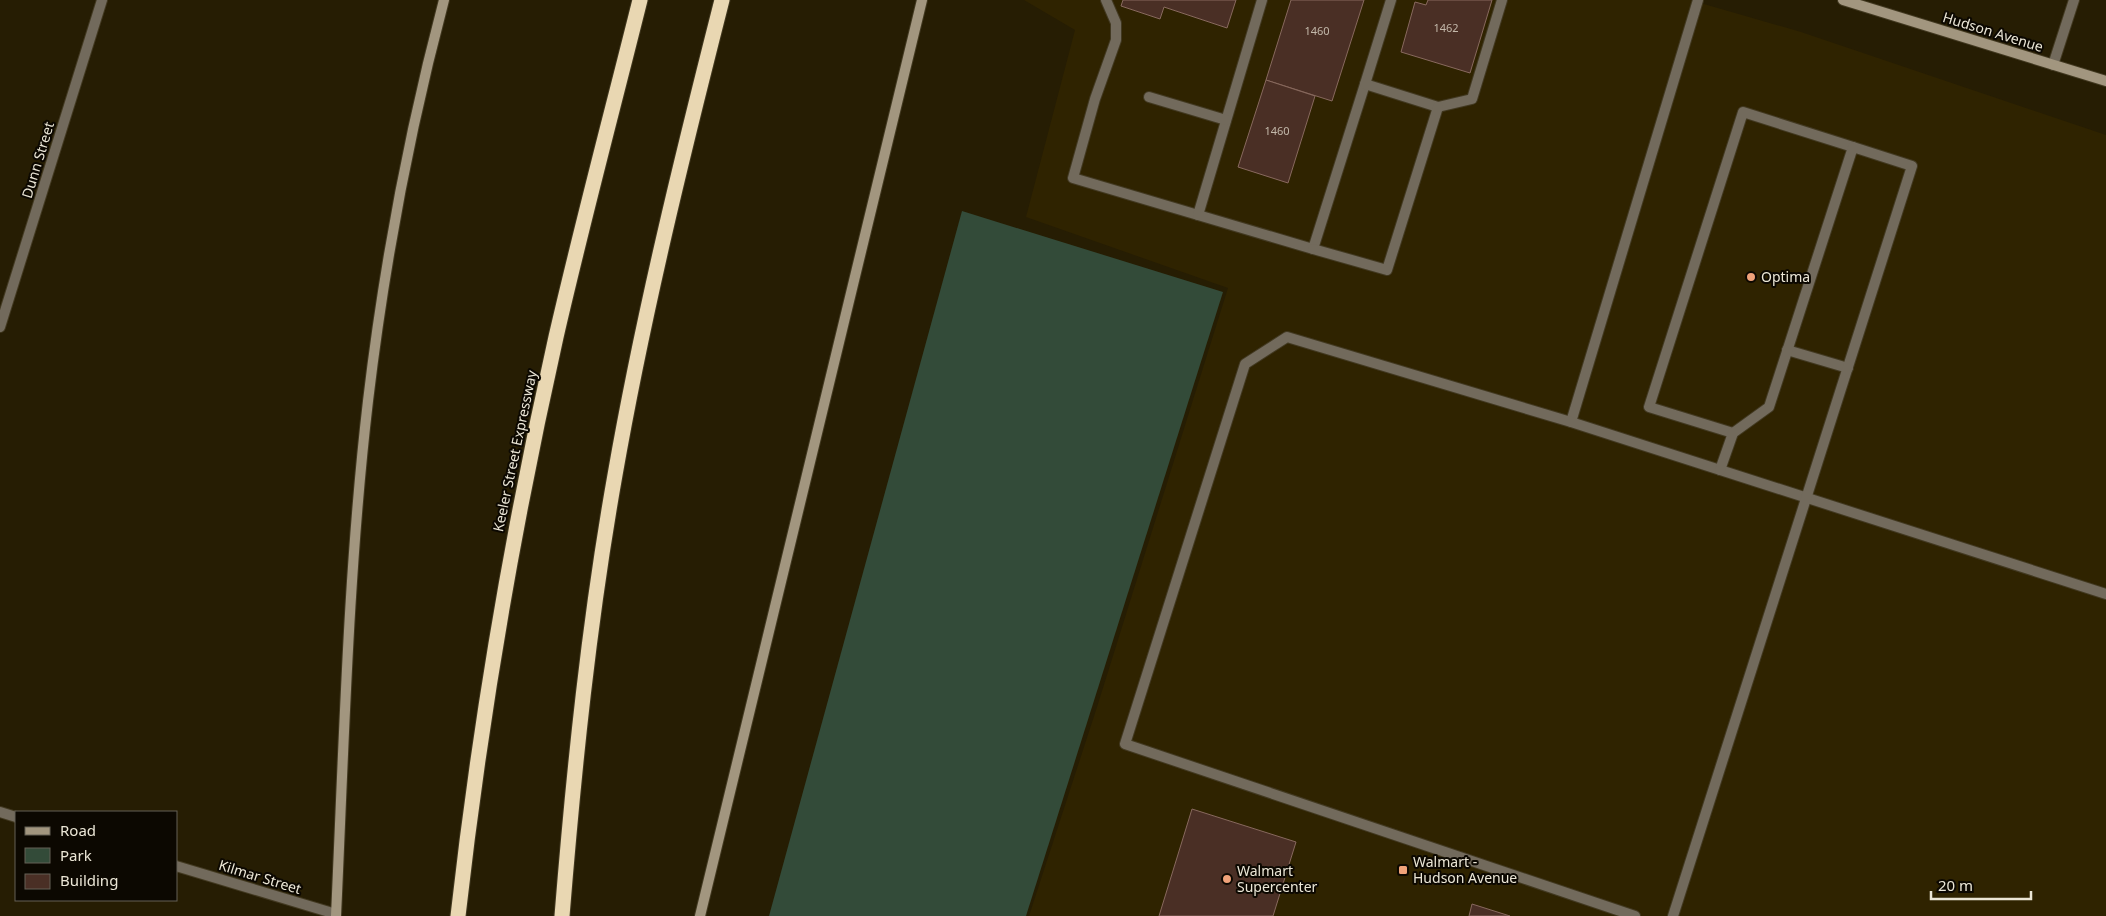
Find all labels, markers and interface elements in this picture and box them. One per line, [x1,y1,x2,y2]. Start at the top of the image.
street label: Hudson Avenue [1941,7,2046,56]
house number: 1462 [1433,20,1459,35]
house number: 1460 [1304,23,1330,38]
street label: Dunn Street [17,119,58,200]
house number: 1460 [1264,123,1290,138]
place label: Optima [1761,267,1810,286]
marker: Optima [1745,271,1757,283]
street label: Keeler Street Expressway [488,368,541,533]
legend [15,811,178,901]
text: Road [60,820,96,840]
text: Park [60,845,92,865]
place label: Walmart - Hudson Avenue [1413,852,1517,887]
street label: Kilmar Street [217,855,304,898]
place label: Walmart Supercenter [1237,861,1318,896]
marker: Walmart - Hudson Avenue [1397,864,1409,876]
scale bar [1931,868,2031,900]
text: Building [60,870,118,890]
marker: Walmart Supercenter [1221,873,1233,885]
text: 20 m [1938,875,1973,895]

